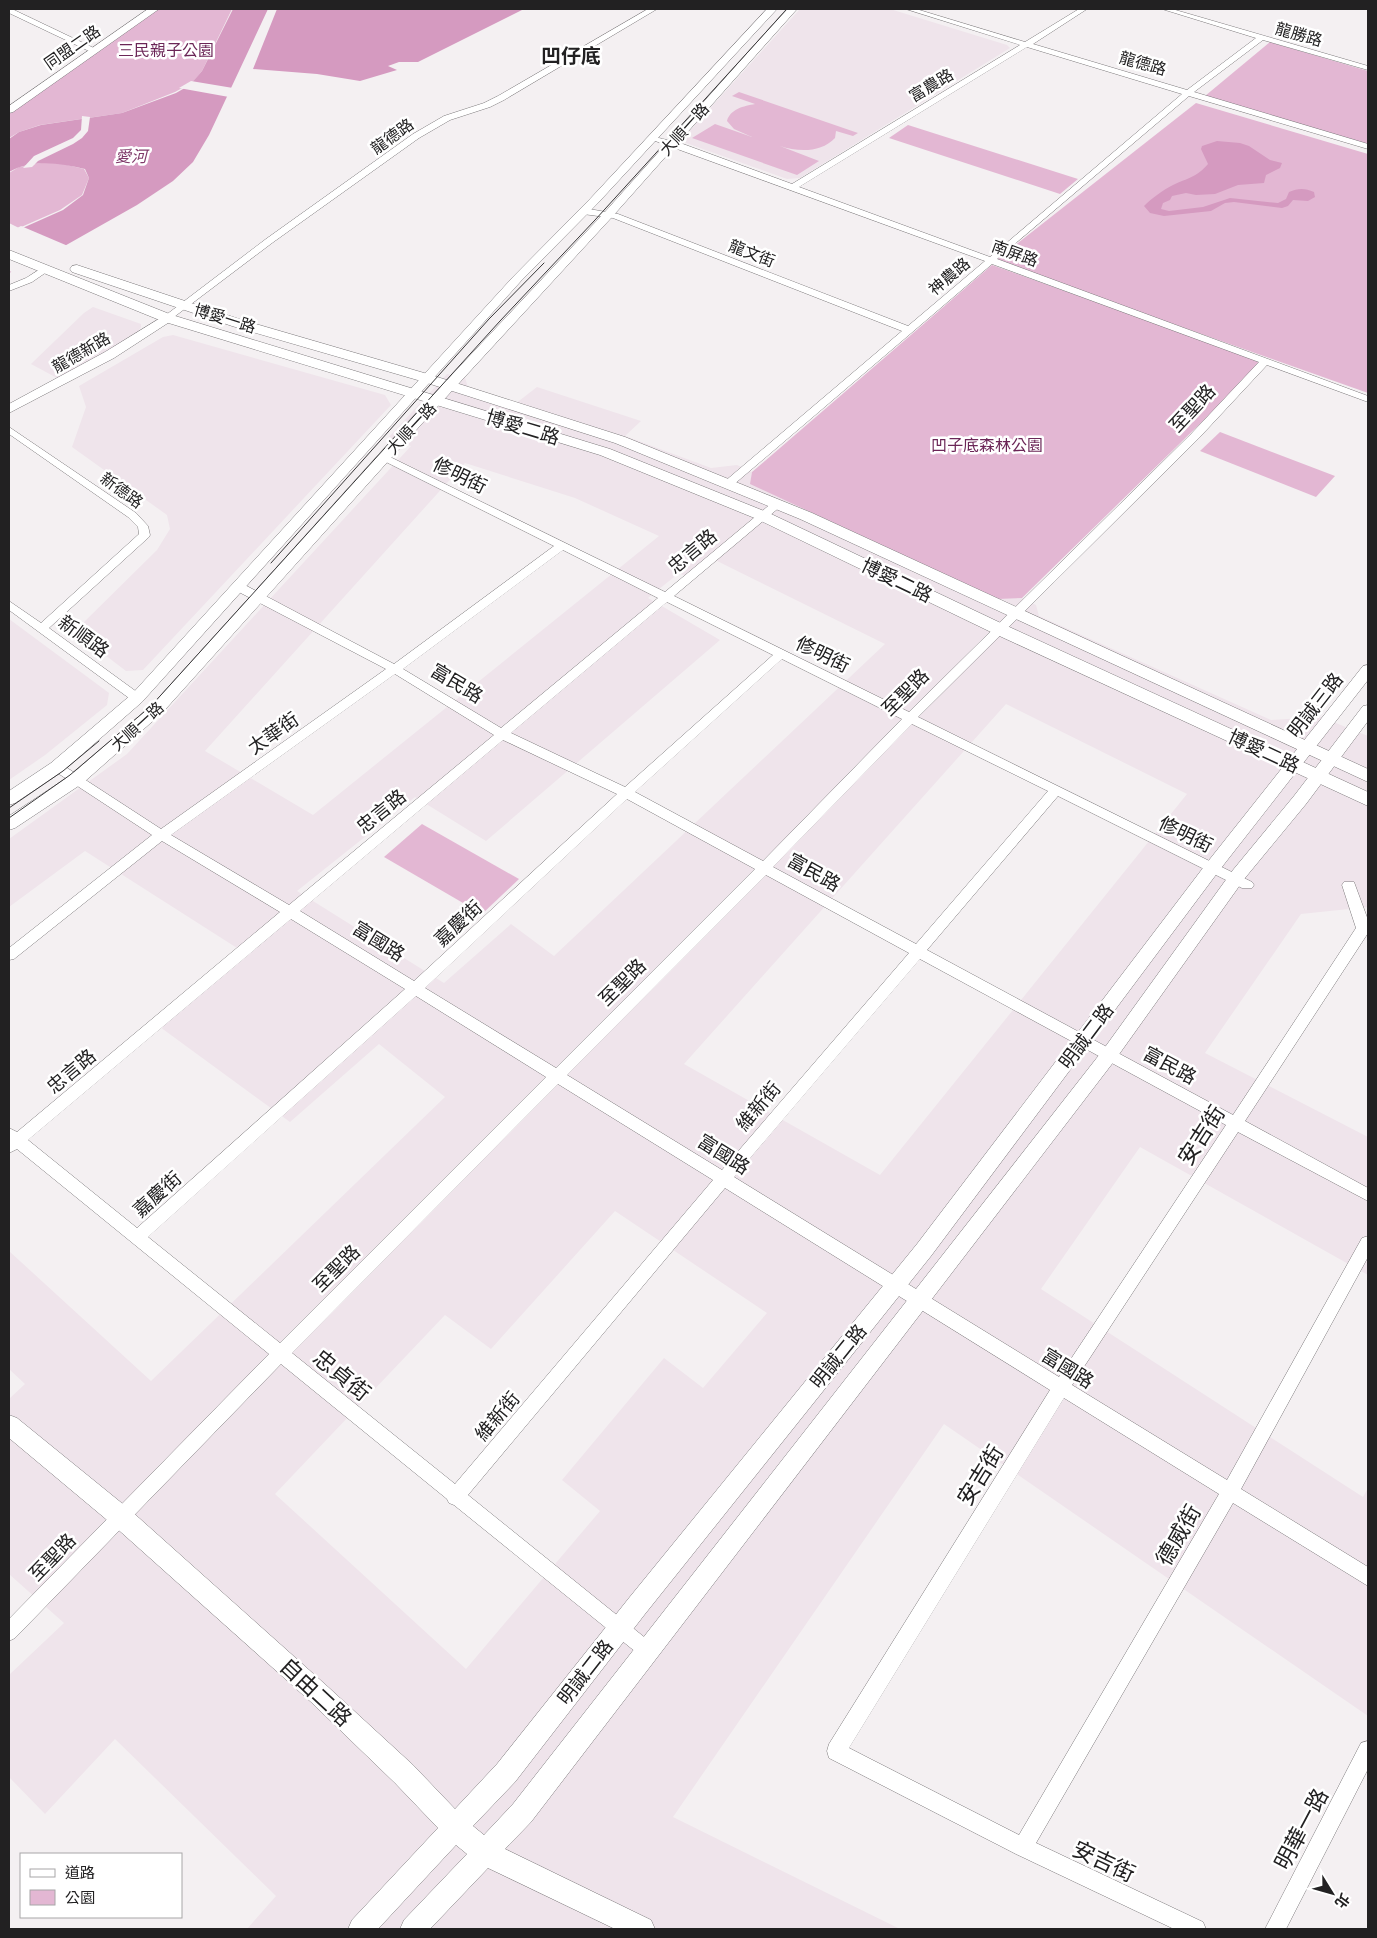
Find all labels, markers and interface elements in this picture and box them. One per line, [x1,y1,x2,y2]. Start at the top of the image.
street label: 龍勝路 [1273,19,1325,50]
street label: 同盟二路 [41,21,104,74]
park label: 三民親子公園 [118,41,214,60]
district label: 凹仔底 [541,44,601,68]
street label: 龍德路 [1117,48,1169,79]
street label: 富農路 [906,65,957,106]
street label: 大順一路 [656,99,713,159]
street label: 龍德路 [367,115,417,158]
water label: 愛河 [115,147,150,166]
street label: 龍文街 [726,236,778,271]
street label: 南屏路 [989,236,1041,271]
street label: 神農路 [925,254,974,299]
street label: 博愛一路 [191,300,258,337]
street label: 龍德新路 [49,328,114,377]
street label: 至聖路 [1165,380,1220,437]
street label: 大順一路 [383,398,440,458]
street label: 博愛二路 [483,405,563,450]
park label: 凹子底森林公園 [931,436,1043,455]
street label: 修明街 [429,453,490,498]
street label: 新德路 [97,469,147,512]
street label: 忠言路 [663,524,722,579]
street label: 博愛二路 [858,553,936,607]
street label: 新順路 [54,610,114,662]
street label: 修明街 [792,632,853,677]
street label: 富民路 [426,659,487,708]
street label: 至聖路 [877,664,934,721]
street label: 明誠三路 [1283,668,1348,742]
street label: 大順一路 [107,698,167,755]
street label: 太華街 [243,708,303,759]
street label: 博愛二路 [1224,725,1303,778]
street label: 忠言路 [352,785,411,838]
street label: 修明街 [1155,812,1216,857]
street label: 富民路 [783,849,844,896]
street label: 嘉慶街 [430,896,487,951]
street label: 富國路 [348,917,409,966]
street label: 至聖路 [594,954,651,1011]
street label: 明誠二路 [1054,999,1118,1074]
street label: 富民路 [1139,1042,1200,1089]
street label: 忠言路 [42,1044,101,1099]
street label: 維新街 [731,1077,786,1136]
street label: 安吉街 [1172,1100,1231,1170]
street label: 富國路 [693,1130,754,1179]
street label: 嘉慶街 [128,1167,186,1222]
street label: 至聖路 [308,1240,365,1297]
street label: 明誠二路 [806,1320,871,1393]
street label: 忠貞街 [308,1344,376,1407]
street label: 富國路 [1037,1344,1098,1393]
street label: 維新街 [470,1387,525,1446]
street label: 安吉街 [951,1440,1009,1510]
street label: 德威街 [1150,1500,1207,1571]
street label: 至聖路 [24,1529,80,1586]
street label: 明誠二路 [553,1635,618,1709]
street label: 自由二路 [274,1652,357,1732]
street label: 明華一路 [1269,1784,1334,1874]
street label: 安吉街 [1068,1835,1139,1888]
legend [20,1853,182,1918]
text: 道路 [65,1864,95,1882]
north arrow [1307,1868,1357,1918]
text: 公園 [65,1889,95,1907]
text: 北 [1331,1890,1354,1912]

